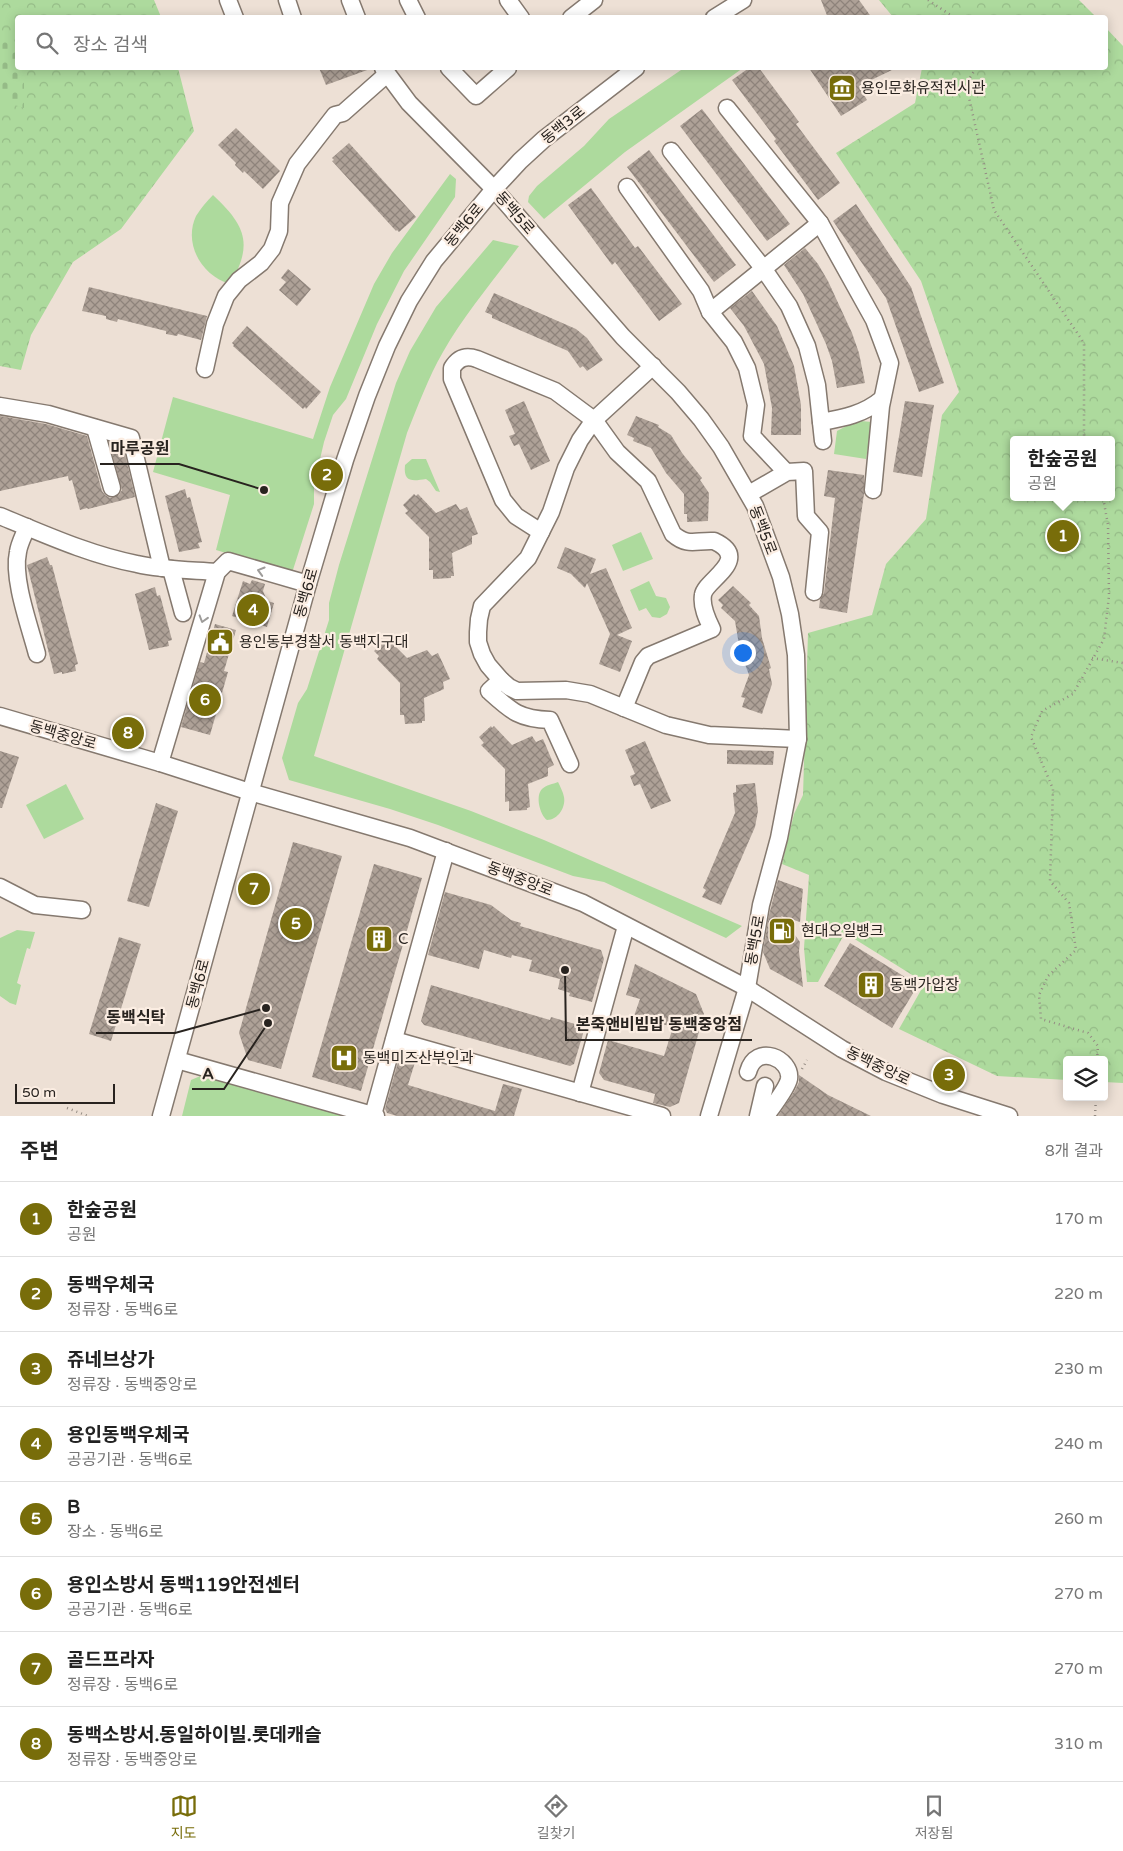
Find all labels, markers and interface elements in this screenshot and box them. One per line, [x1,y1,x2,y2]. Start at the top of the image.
search box [15,15,1108,70]
icon: search [33,29,61,57]
text: 장소 검색 [73,34,148,56]
museum icon: 용인문화유적전시관 [827,73,857,103]
place label: 용인문화유적전시관 [861,79,985,97]
street label: 동백3로 [538,102,588,148]
street label: 동백5로 [492,188,538,238]
street label: 동백6로 [441,200,487,250]
callout: 마루공원 [100,433,179,464]
popup [1010,436,1115,501]
text: 마루공원 [111,439,169,459]
text: 한숲공원 [1028,448,1097,470]
pin: 2 [311,456,343,494]
text: 공원 [1028,474,1057,494]
street label: 동백5로 [745,503,781,557]
pin: 1 [1047,517,1079,555]
one-way arrow [258,566,266,576]
street label: 동백6로 [290,566,322,620]
pin: 4 [237,591,269,629]
one-way arrow [199,614,209,622]
public building icon: 용인동부경찰서 동백지구대 [205,627,235,657]
place label: 용인동부경찰서 동백지구대 [239,633,409,651]
your location [730,640,756,666]
pin: 6 [189,681,221,719]
pin: 8 [112,714,144,752]
street label: 동백중앙로 [27,717,99,753]
street label: 동백중앙로 [485,858,555,900]
pin: 7 [238,870,270,908]
pin: 5 [280,905,312,943]
street label: 동백5로 [742,913,768,967]
fuel station icon: 현대오일뱅크 [767,916,797,946]
place label: 현대오일뱅크 [801,922,884,940]
building icon: C [364,924,394,954]
place label: C [398,930,408,948]
street label: 동백6로 [183,957,213,1011]
building icon: 동백가압장 [856,970,886,1000]
place label: 동백가압장 [890,976,959,994]
callout: 동백식탁 [96,1002,175,1033]
text: 동백식탁 [107,1008,166,1028]
callout: 본죽앤비빔밥 동백중앙점 [566,1009,752,1040]
text: 본죽앤비빔밥 동백중앙점 [576,1015,742,1035]
hospital icon: 동백미즈산부인과 [329,1043,359,1073]
street label: 동백중앙로 [843,1043,913,1089]
place label: 동백미즈산부인과 [363,1049,474,1067]
pin: 3 [933,1056,965,1094]
map controls [1063,1056,1108,1101]
button: layers [1063,1056,1108,1101]
callout: A [192,1058,224,1089]
text: A [202,1064,214,1084]
scale bar [15,1081,115,1104]
text: 50 m [22,1084,56,1101]
text: 주변 [20,1139,59,1164]
text: 8개 결과 [1045,1141,1103,1161]
text: 한숲공원 [67,1199,137,1221]
text: 1 [31,1209,41,1229]
text: 170 m [1054,1209,1103,1229]
text: 공원 [67,1225,96,1245]
text: 동백우체국 [67,1274,154,1296]
text: 2 [31,1284,41,1304]
text: 220 m [1054,1284,1103,1304]
text: 정류장 · 동백6로 [67,1300,178,1320]
text: 쥬네브상가 [67,1349,154,1371]
text: 3 [31,1359,41,1379]
text: 230 m [1054,1359,1103,1379]
text: 정류장 · 동백중앙로 [67,1375,197,1395]
text: 용인동백우체국 [67,1424,189,1446]
text: 4 [31,1434,41,1454]
text: 240 m [1054,1434,1103,1454]
text: 공공기관 · 동백6로 [67,1450,193,1470]
text: B [67,1496,80,1518]
text: 5 [31,1509,41,1529]
text: 260 m [1054,1509,1103,1529]
text: 장소 · 동백6로 [67,1522,163,1542]
text: 용인소방서 동백119안전센터 [67,1574,300,1596]
text: 6 [31,1584,41,1604]
text: 270 m [1054,1584,1103,1604]
text: 공공기관 · 동백6로 [67,1600,193,1620]
text: 골드프라자 [67,1649,154,1671]
text: 7 [31,1659,41,1679]
text: 270 m [1054,1659,1103,1679]
text: 정류장 · 동백6로 [67,1675,178,1695]
text: 동백소방서.동일하이빌.롯데캐슬 [67,1724,322,1746]
text: 8 [31,1734,41,1754]
text: 310 m [1054,1734,1103,1754]
text: 정류장 · 동백중앙로 [67,1750,197,1770]
tab: 지도 [170,1792,198,1842]
tab: 길찾기 [537,1792,575,1842]
tab: 저장됨 [915,1792,953,1842]

